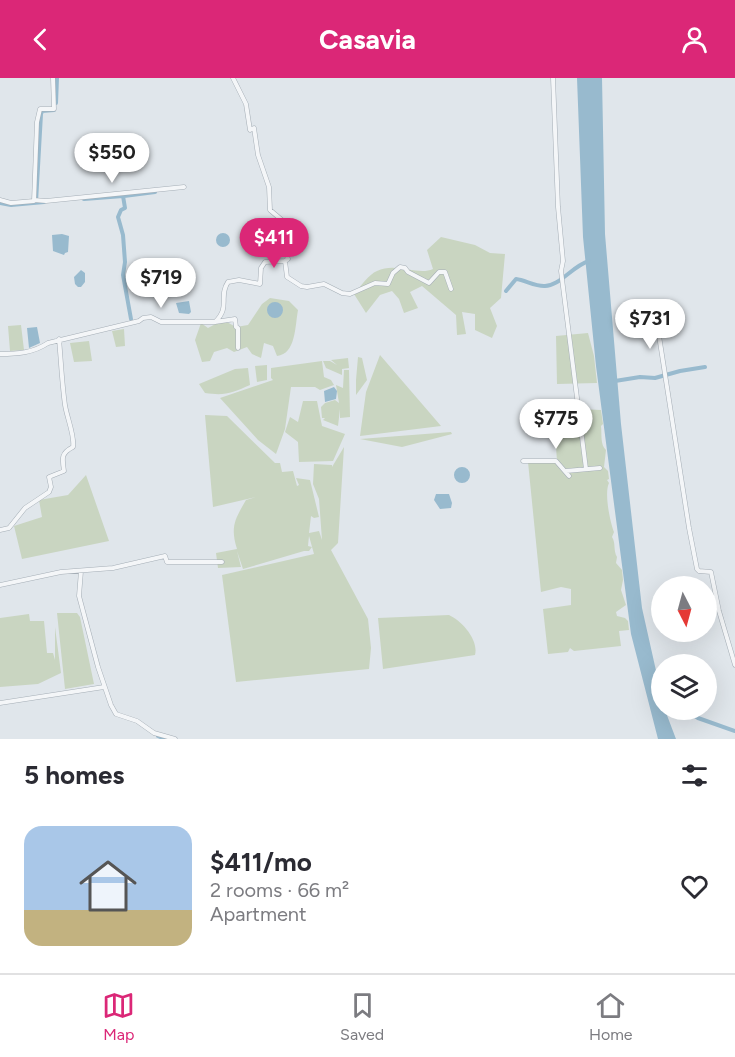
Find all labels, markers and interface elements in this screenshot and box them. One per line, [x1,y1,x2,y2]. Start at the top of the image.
icon: back [24,23,57,56]
text: Casavia [319,23,416,56]
icon: person [678,23,711,56]
pin: $550 [76,133,148,184]
text: $550 [88,140,136,164]
pin: $411 [238,218,310,269]
text: $411 [254,225,294,249]
pin: $719 [125,258,197,309]
text: $719 [140,265,182,289]
pin: $731 [614,299,686,350]
text: $731 [629,306,671,330]
pin: $775 [520,399,592,450]
text: $775 [534,406,578,430]
north arrow [651,576,717,642]
map controls [651,576,717,720]
button: layers [651,654,717,720]
text: 5 homes [24,759,124,791]
icon: filters [678,759,711,792]
text: $411/mo [210,846,312,878]
icon: home [72,850,144,922]
icon: heart [678,870,711,903]
text: 2 rooms · 66 m² [210,878,349,902]
text: Apartment [210,902,307,926]
tab: Map [102,989,135,1044]
tab: Saved [340,989,384,1044]
tab: Home [589,989,633,1044]

